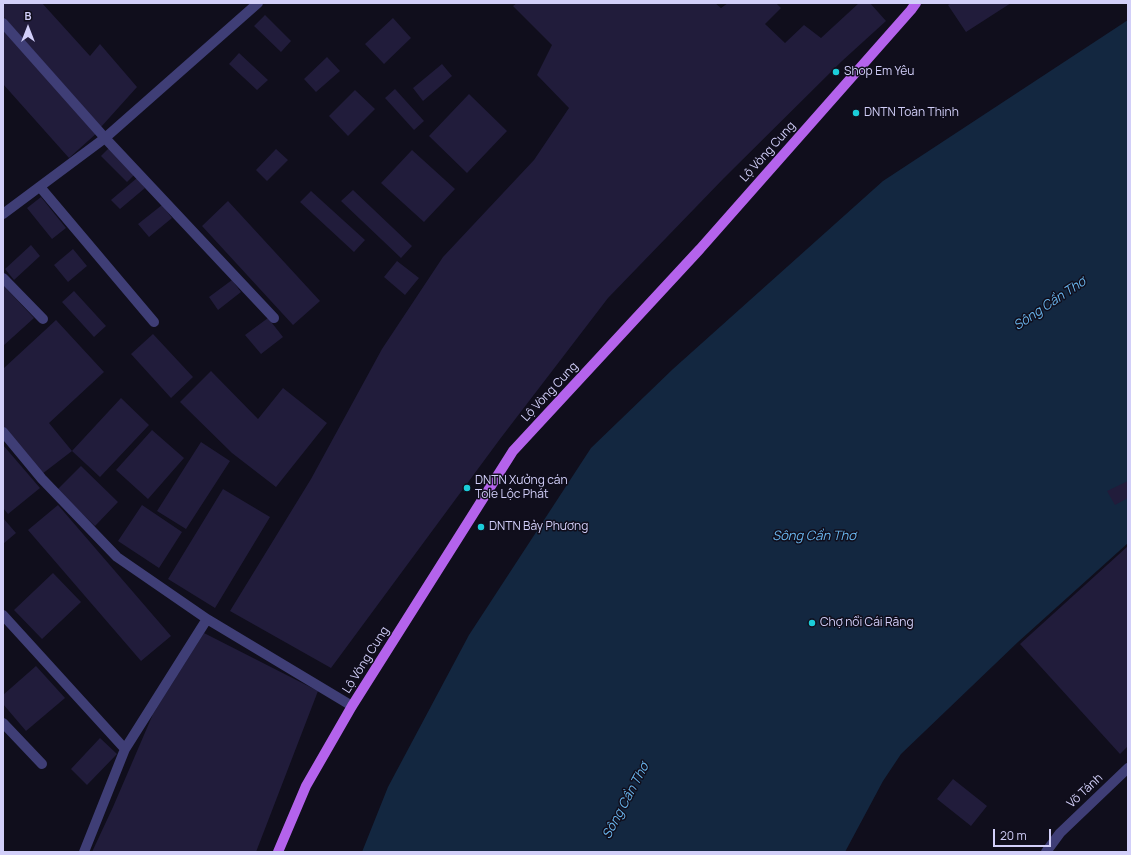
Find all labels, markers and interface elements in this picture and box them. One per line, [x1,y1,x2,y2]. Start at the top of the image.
north arrow [8,8,48,48]
text: B [25,8,31,23]
place label: Shop Em Yêu [844,65,914,79]
marker: Shop Em Yêu [831,67,841,77]
place label: DNTN Toàn Thịnh [864,106,959,120]
marker: DNTN Toàn Thịnh [851,108,861,118]
street label: Lộ Vòng Cung [737,119,799,185]
water label: Sông Cần Thơ [1011,274,1089,334]
street label: Lộ Vòng Cung [519,359,581,425]
place label: DNTN Xưởng cán Tole Lộc Phát [475,474,568,502]
marker: DNTN Xưởng cán Tole Lộc Phát [462,483,472,493]
place label: DNTN Bảy Phương [489,520,588,534]
marker: DNTN Bảy Phương [476,522,486,532]
water label: Sông Cần Thơ [772,528,856,544]
place label: Chợ nổi Cái Răng [820,616,914,630]
marker: Chợ nổi Cái Răng [807,618,817,628]
street label: Lộ Vòng Cung [340,624,392,696]
water label: Sông Cần Thơ [599,760,653,842]
street label: Võ Tánh [1064,771,1106,811]
scale bar [995,821,1053,847]
text: 20 m [1000,827,1027,844]

